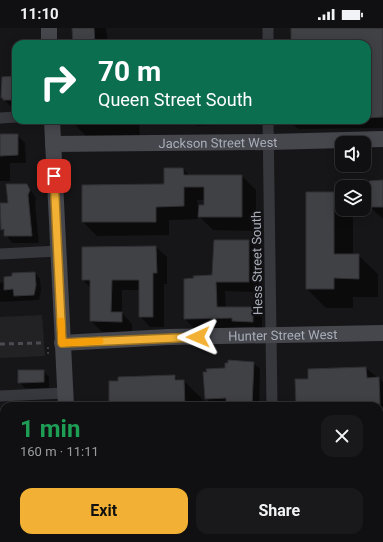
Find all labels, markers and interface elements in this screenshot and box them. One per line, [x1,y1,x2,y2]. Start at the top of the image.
text: 11:10 [20,5,59,23]
text: 70 m [98,55,161,88]
icon: right [32,56,84,108]
text: Queen Street South [98,89,252,110]
street label: Jackson Street West [158,134,278,151]
map controls [335,136,371,216]
button: sound [335,136,371,172]
pin [37,159,71,193]
icon: arrive [43,165,65,187]
button: layers [335,180,371,216]
street label: Hess Street South [249,211,265,315]
position arrow [177,316,219,358]
street label: Hunter Street West [228,326,338,343]
text: 1 min [20,415,80,443]
button: close [321,415,363,457]
text: 160 m · 11:11 [20,444,99,459]
button: Exit [20,488,188,534]
button: Share [196,488,363,534]

